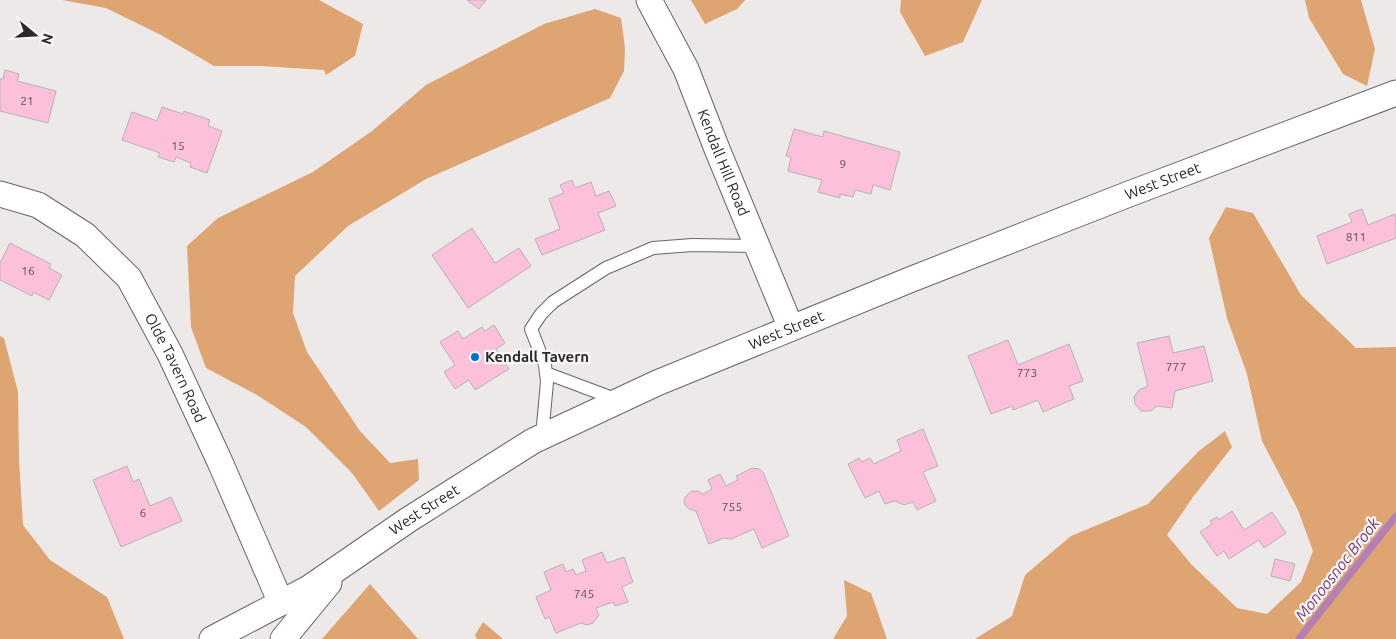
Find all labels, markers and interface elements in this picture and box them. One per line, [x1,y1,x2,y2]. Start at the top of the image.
north arrow [10,10,60,60]
text: N [38,32,57,46]
house number: 21 [20,94,34,107]
street label: Kendall Hill Road [694,107,753,218]
house number: 15 [171,139,185,152]
house number: 9 [840,157,846,170]
street label: West Street [1122,159,1203,203]
house number: 811 [1346,230,1366,243]
house number: 16 [21,264,35,277]
street label: West Street [746,307,826,353]
street label: Olde Tavern Road [142,310,209,425]
place label: Kendall Tavern [485,348,589,365]
marker: Kendall Tavern [469,351,481,363]
house number: 777 [1166,360,1186,373]
house number: 773 [1017,366,1037,379]
street label: West Street [386,481,462,538]
house number: 755 [722,500,742,513]
house number: 6 [140,506,147,519]
water label: Monoosnoc Brook [1291,513,1383,624]
house number: 745 [574,587,594,600]

